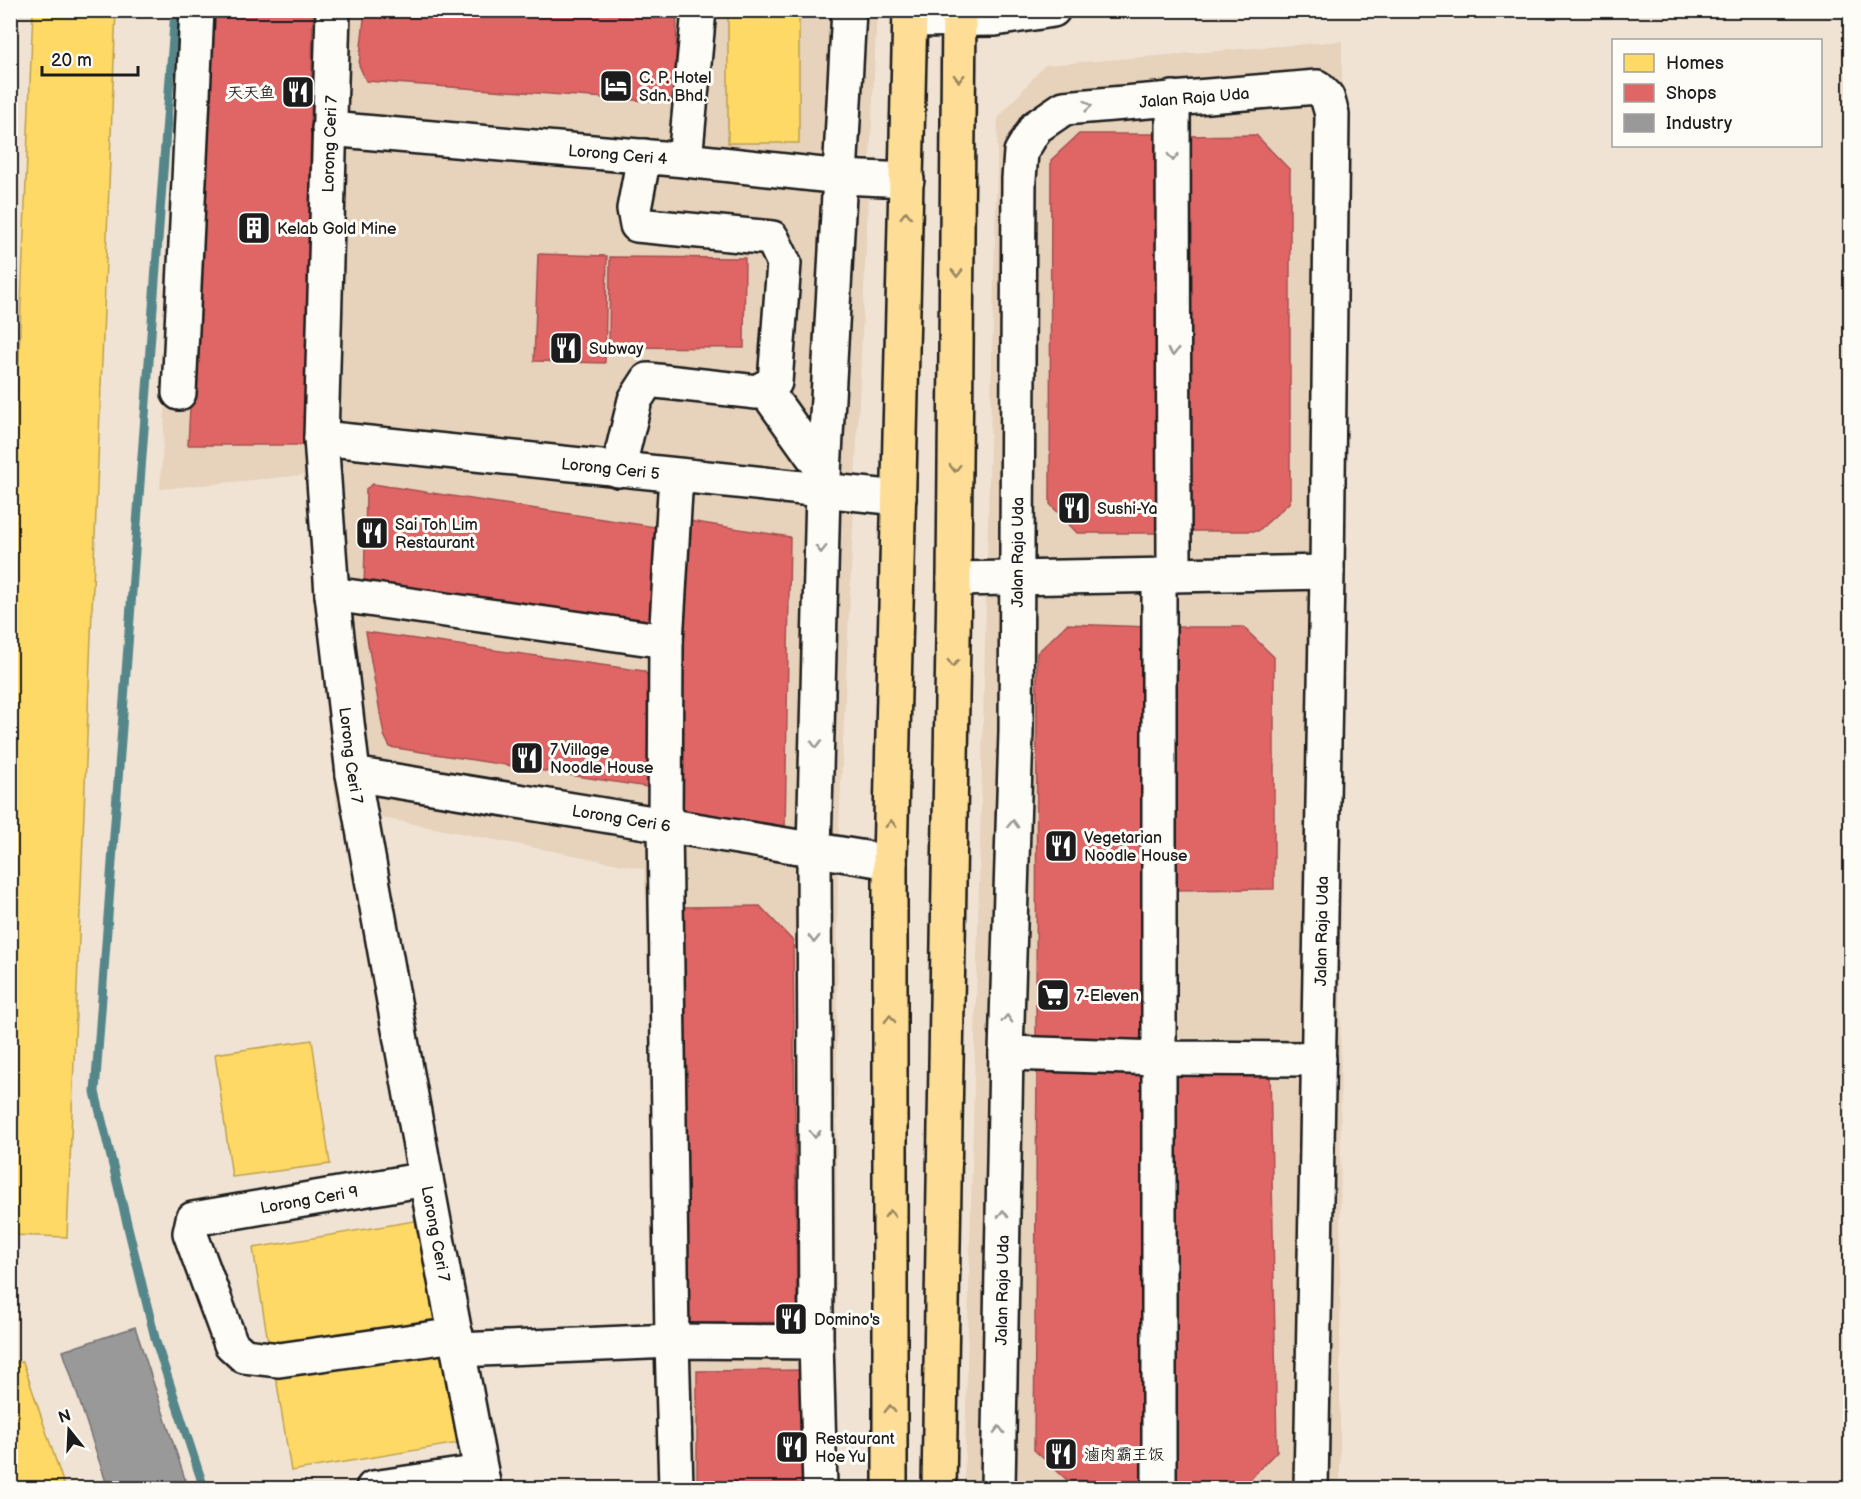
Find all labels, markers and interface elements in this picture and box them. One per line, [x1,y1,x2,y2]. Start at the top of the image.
scale bar [42,39,138,77]
legend [1612,39,1822,147]
text: 20 m [51,50,92,71]
text: Homes [1666,53,1724,74]
hotel icon: C. P. Hotel Sdn. Bhd. [598,68,634,104]
place label: C. P. Hotel Sdn. Bhd. [639,69,711,106]
restaurant icon: 天天鱼 [280,74,316,110]
one-way arrow [953,74,965,83]
text: Shops [1666,83,1717,104]
place label: 天天鱼 [227,84,275,103]
street label: Jalan Raja Uda [1138,85,1250,113]
street label: Lorong Ceri 7 [319,95,342,193]
one-way arrow [1084,100,1093,113]
text: Industry [1666,113,1733,134]
street label: Lorong Ceri 4 [567,142,668,169]
one-way arrow [1167,152,1179,161]
building icon: Kelab Gold Mine [236,210,272,246]
one-way arrow [900,210,912,219]
place label: Kelab Gold Mine [277,220,397,239]
one-way arrow [951,269,963,278]
restaurant icon: Subway [548,330,584,366]
place label: Subway [589,340,644,359]
one-way arrow [1167,347,1179,356]
street label: Lorong Ceri 5 [560,455,660,484]
one-way arrow [949,464,961,473]
restaurant icon: Sushi-Ya [1056,490,1092,526]
street label: Jalan Raja Uda [1009,497,1028,608]
place label: Sushi-Ya [1097,500,1157,519]
restaurant icon: Sai Toh Lim Restaurant [354,515,390,551]
place label: Sai Toh Lim Restaurant [395,516,478,553]
one-way arrow [815,545,828,554]
one-way arrow [947,659,959,668]
street label: Lorong Ceri 7 [334,706,366,805]
restaurant icon: 7 Village Noodle House [509,740,545,776]
one-way arrow [810,740,823,749]
place label: 7 Village Noodle House [550,741,654,778]
street label: Lorong Ceri 6 [571,802,672,837]
one-way arrow [885,820,897,829]
one-way arrow [1007,820,1020,829]
restaurant icon: Vegetarian Noodle House [1043,828,1079,864]
place label: Vegetarian Noodle House [1084,829,1188,866]
street label: Jalan Raja Uda [1312,876,1333,986]
one-way arrow [808,935,820,944]
supermarket icon: 7-Eleven [1035,977,1071,1013]
place label: 7-Eleven [1076,987,1139,1006]
one-way arrow [884,1015,896,1024]
one-way arrow [1001,1015,1013,1024]
one-way arrow [809,1130,821,1139]
street label: Lorong Ceri 9 [259,1183,360,1218]
street label: Lorong Ceri 7 [417,1185,453,1284]
one-way arrow [884,1210,896,1219]
one-way arrow [997,1210,1009,1219]
street label: Jalan Raja Uda [993,1235,1014,1346]
restaurant icon: Domino's [773,1301,809,1337]
place label: Domino's [814,1311,880,1330]
north arrow [39,1400,99,1460]
one-way arrow [884,1405,896,1414]
text: N [56,1406,73,1428]
one-way arrow [993,1426,1006,1435]
restaurant icon: Restaurant Hoe Yu [774,1429,810,1465]
place label: Restaurant Hoe Yu [815,1430,895,1467]
restaurant icon: 滷肉霸王饭 [1043,1436,1079,1472]
place label: 滷肉霸王饭 [1084,1446,1164,1465]

